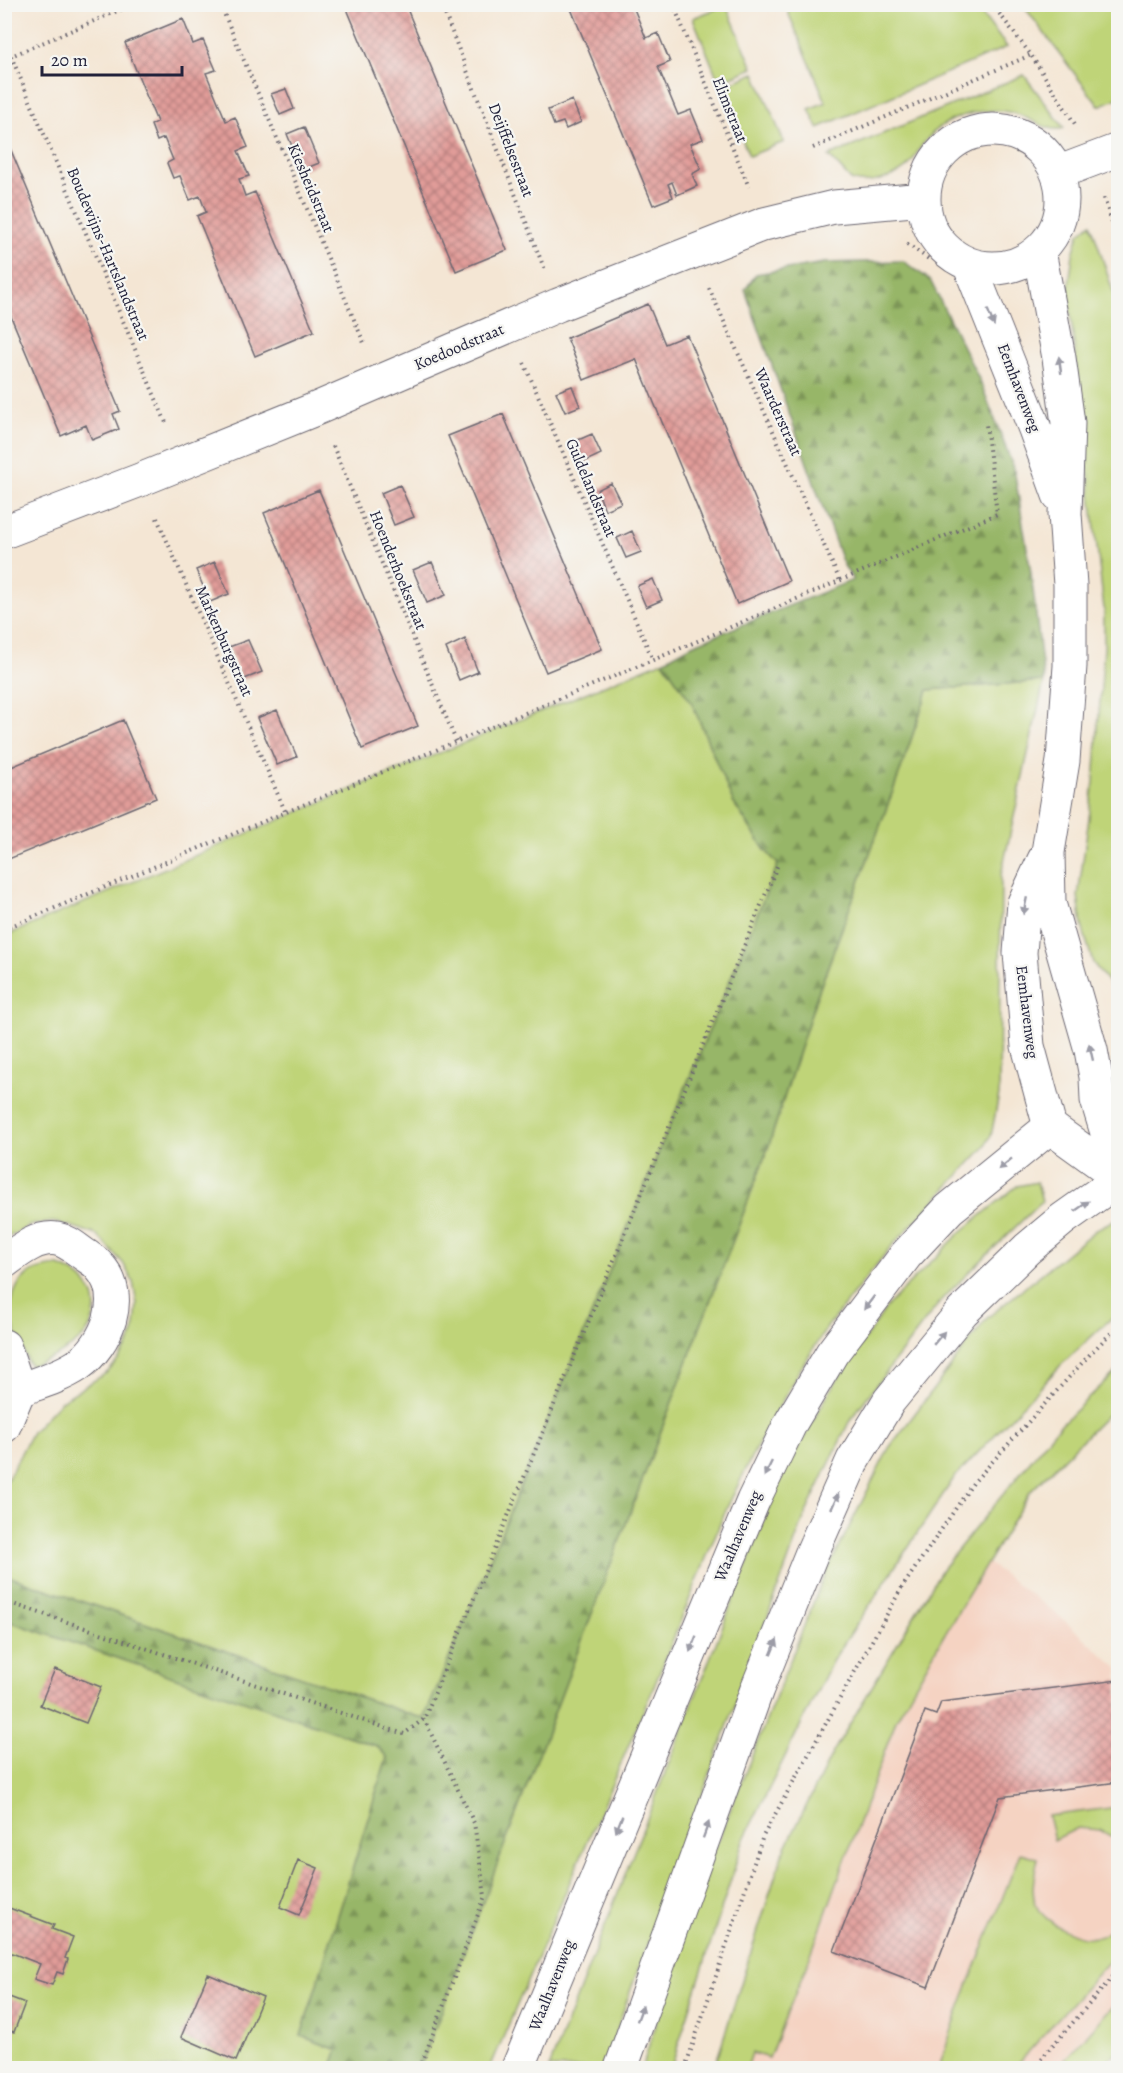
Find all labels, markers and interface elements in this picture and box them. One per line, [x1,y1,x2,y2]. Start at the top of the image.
scale bar [42,39,182,77]
text: 20 m [51,48,88,72]
street label: Elimstraat [707,74,753,146]
street label: Deijffelsestraat [483,100,539,200]
street label: Kiesheidstraat [282,140,340,236]
street label: Boudewijns-Hartslandstraat [62,164,154,344]
one-way arrow [986,310,996,328]
street label: Koedoodstraat [411,318,507,376]
street label: Eemhavenweg [992,340,1046,436]
one-way arrow [1055,356,1064,375]
street label: Waarderstraat [748,364,807,460]
street label: Guldelandstraat [560,435,622,541]
street label: Hoenderhoekstraat [364,507,432,633]
street label: Markenburgstraat [190,582,258,700]
one-way arrow [1020,897,1029,916]
street label: Eemhavenweg [1010,964,1044,1060]
one-way arrow [1085,1042,1095,1061]
one-way arrow [997,1158,1013,1171]
one-way arrow [1074,1201,1090,1212]
one-way arrow [863,1295,875,1311]
one-way arrow [933,1330,946,1346]
one-way arrow [763,1461,773,1478]
street label: Waalhavenweg [709,1487,767,1586]
one-way arrow [830,1493,839,1510]
one-way arrow [688,1635,698,1653]
one-way arrow [770,1638,779,1656]
one-way arrow [614,1815,623,1833]
one-way arrow [702,1821,711,1839]
street label: Waalhavenweg [523,1936,580,2035]
one-way arrow [635,2004,645,2022]

